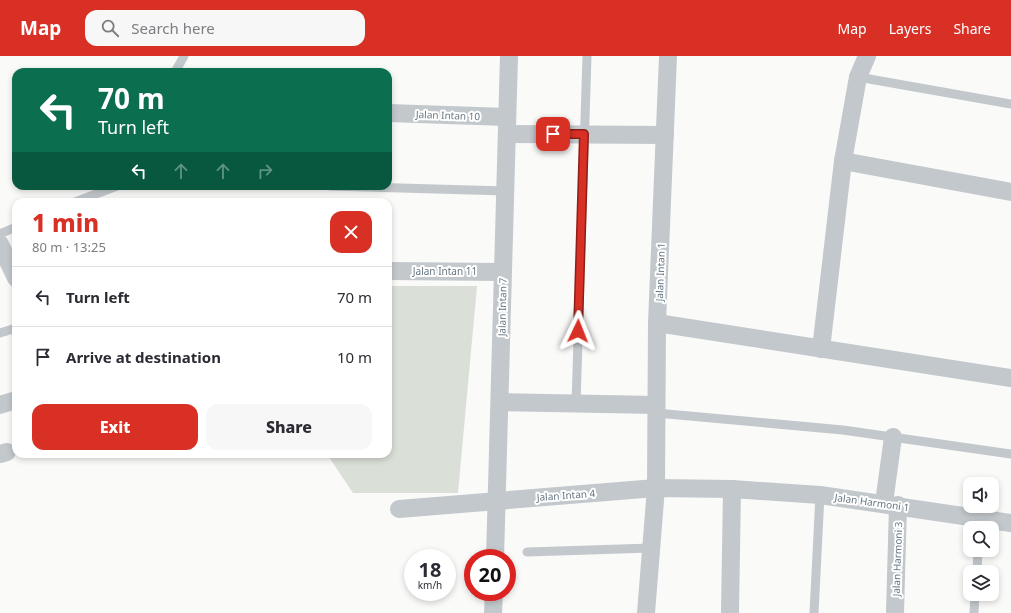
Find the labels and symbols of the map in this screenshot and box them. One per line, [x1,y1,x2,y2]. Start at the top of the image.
street label: Jalan Intan 10 [415,107,481,123]
pin [536,117,570,151]
street label: Jalan Intan 1 [652,242,668,303]
street label: Jalan Intan 11 [412,264,477,278]
street label: Jalan Intan 7 [494,277,510,337]
position arrow [557,310,599,352]
street label: Jalan Intan 4 [535,486,596,504]
street label: Jalan Harmoni 1 [833,490,910,514]
street label: Jalan Harmoni 3 [889,521,905,598]
speed limit sign: 20 [464,549,516,601]

